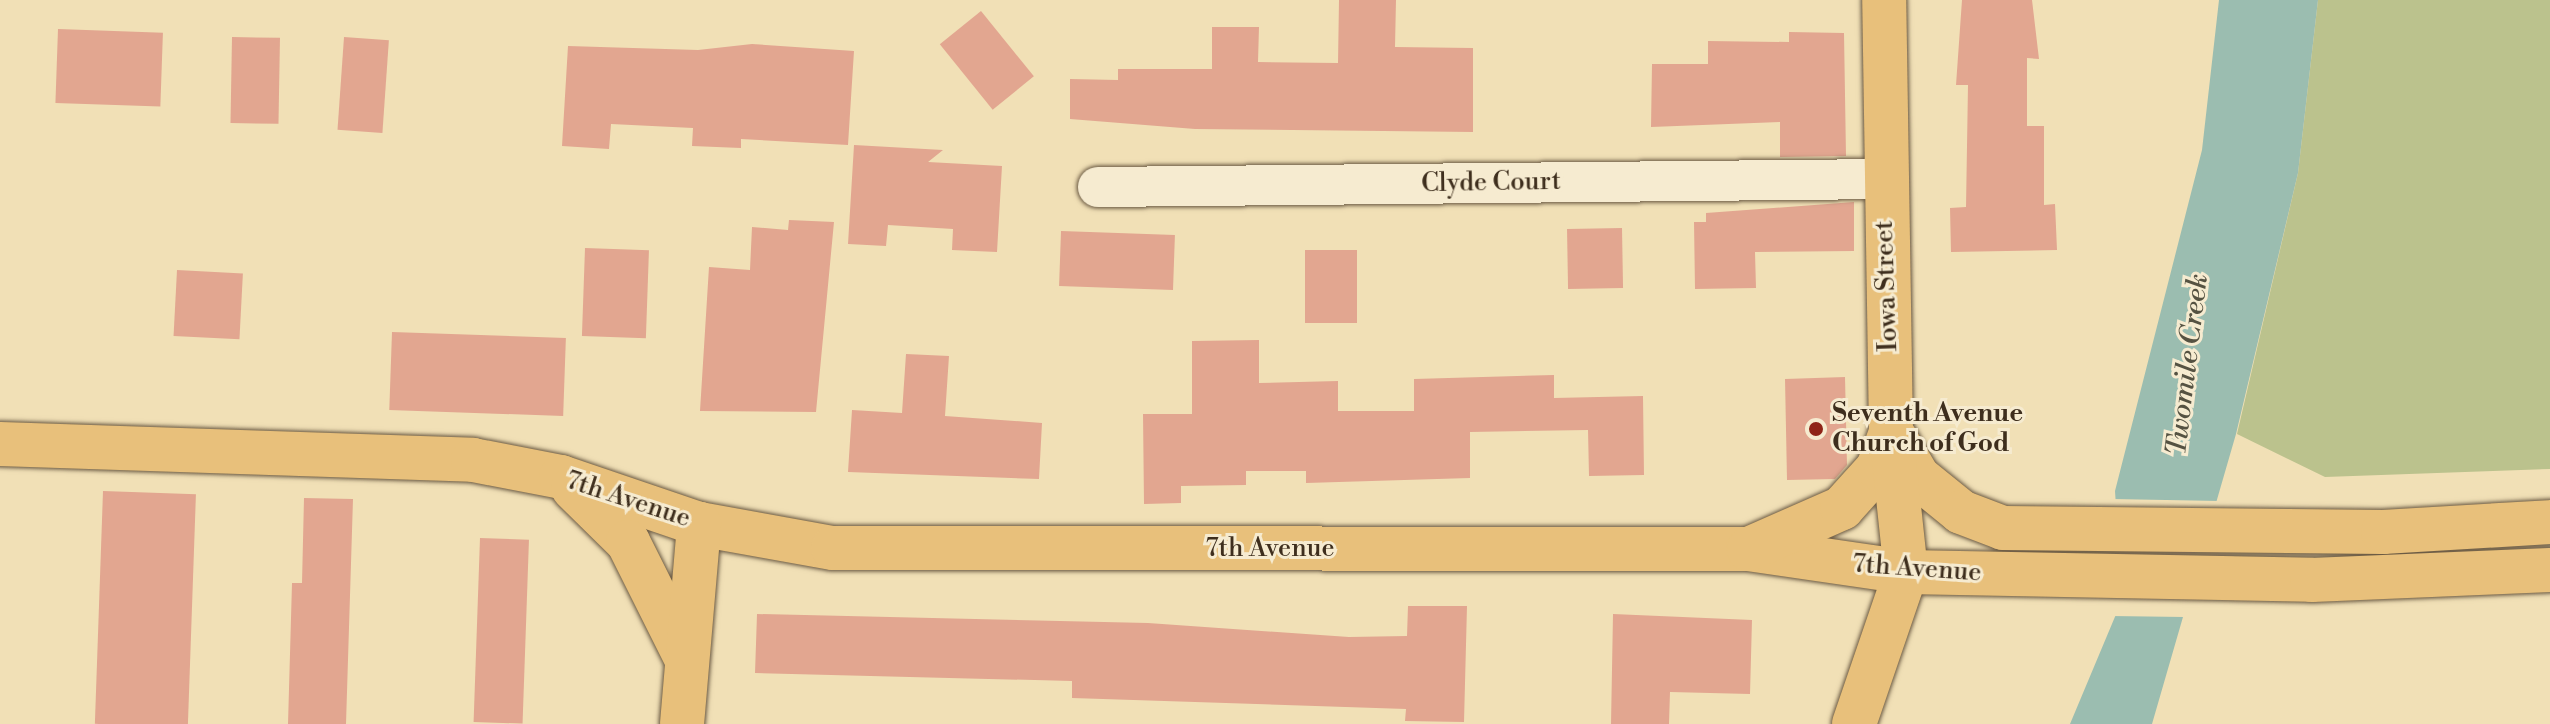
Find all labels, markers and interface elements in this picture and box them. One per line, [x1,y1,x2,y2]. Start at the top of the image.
street label: Clyde Court [1421,166,1561,200]
street label: Iowa Street [1869,220,1905,352]
water label: Twomile Creek [2160,272,2216,458]
place label: Seventh Avenue Church of God [1832,398,2023,460]
marker: Seventh Avenue Church of God [1807,420,1825,438]
street label: 7th Avenue [562,465,694,535]
street label: 7th Avenue [1205,533,1335,565]
street label: 7th Avenue [1851,549,1983,589]

